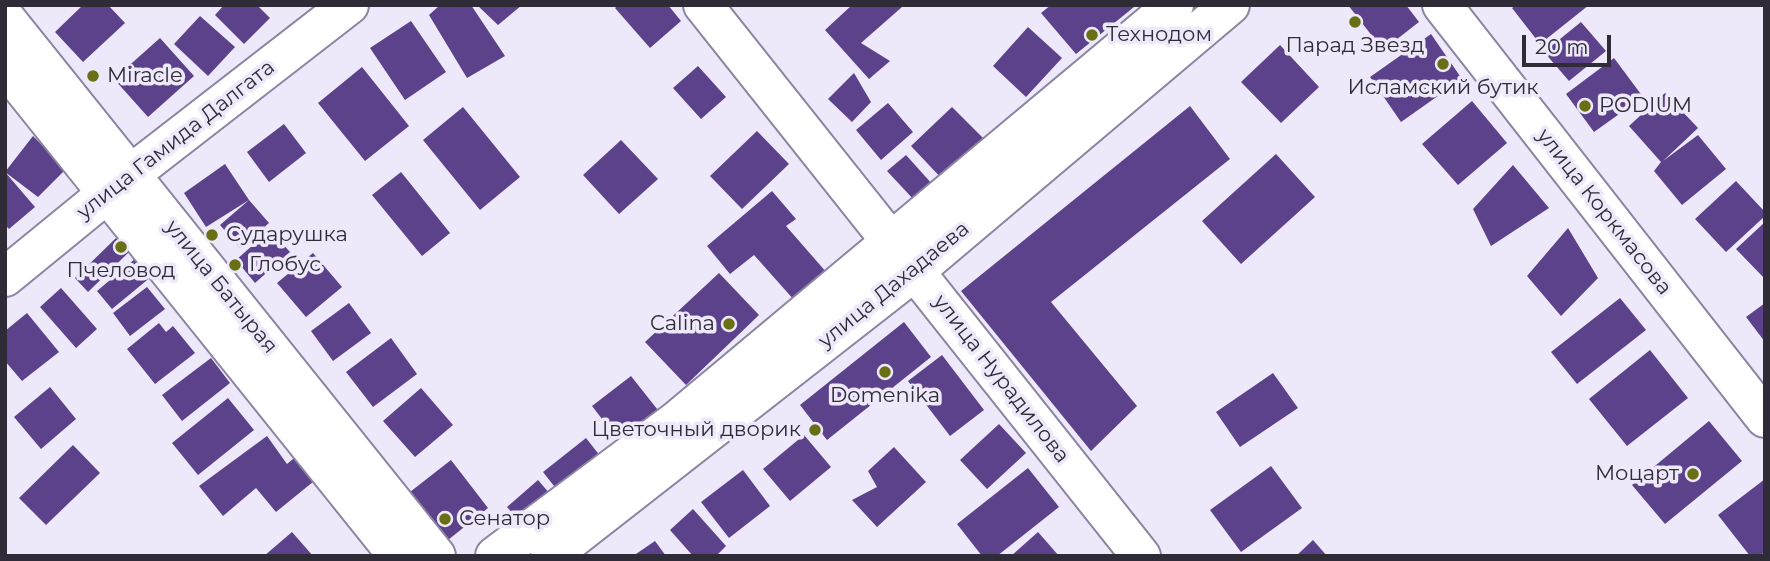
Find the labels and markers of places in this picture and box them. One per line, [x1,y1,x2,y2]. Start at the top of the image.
marker: Парад Звезд [1347,14,1363,30]
place label: Технодом [1106,22,1212,48]
marker: Технодом [1084,27,1100,43]
place label: Парад Звезд [1286,33,1424,59]
marker: Исламский бутик [1435,56,1451,72]
place label: Miracle [107,63,183,89]
marker: Miracle [85,68,101,84]
place label: Исламский бутик [1347,75,1539,101]
place label: PODIUM [1599,93,1692,119]
marker: PODIUM [1577,98,1593,114]
place label: Сударушка [226,222,348,248]
marker: Сударушка [204,227,220,243]
marker: Пчеловод [113,239,129,255]
place label: Глобус [249,252,321,278]
marker: Глобус [227,257,243,273]
place label: Пчеловод [66,258,176,284]
place label: Calina [650,311,715,337]
marker: Calina [721,316,737,332]
marker: Domenika [877,364,893,380]
place label: Domenika [830,383,940,409]
place label: Цветочный дворик [592,417,801,443]
marker: Цветочный дворик [807,422,823,438]
place label: Моцарт [1595,461,1679,487]
marker: Моцарт [1685,466,1701,482]
place label: Сенатор [459,506,550,532]
marker: Сенатор [437,511,453,527]

